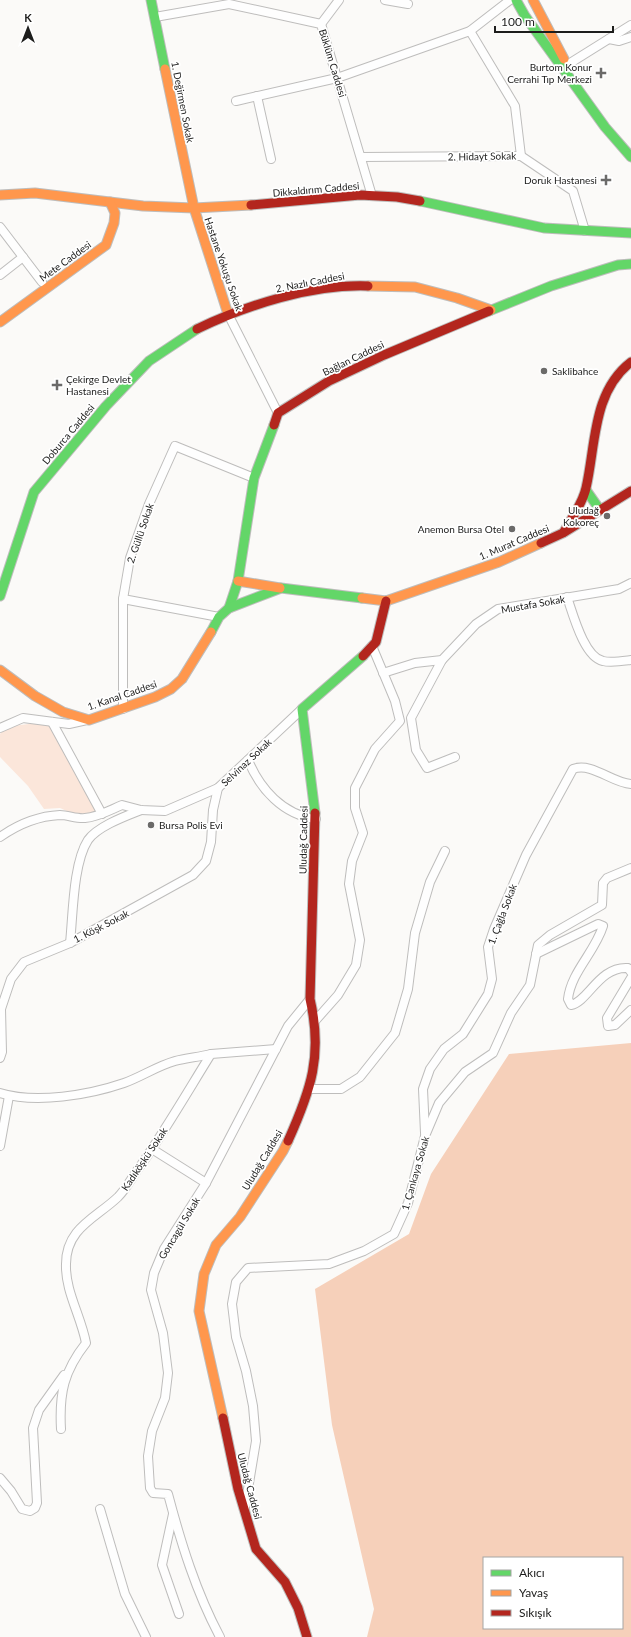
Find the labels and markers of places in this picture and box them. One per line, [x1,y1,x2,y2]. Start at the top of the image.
place label: Burtom Konur Cerrahi Tıp Merkezi [507,61,592,85]
marker: Burtom Konur Cerrahi Tıp Merkezi [595,67,607,79]
place label: Doruk Hastanesi [524,174,597,186]
marker: Doruk Hastanesi [600,174,612,186]
place label: Saklibahce [552,365,598,377]
marker: Saklibahce [539,366,549,376]
place label: Çekirge Devlet Hastanesi [66,373,131,397]
marker: Çekirge Devlet Hastanesi [51,379,63,391]
place label: Uludağ Kokoreç [563,504,599,528]
marker: Uludağ Kokoreç [602,511,612,521]
place label: Anemon Bursa Otel [418,523,504,535]
marker: Anemon Bursa Otel [507,524,517,534]
place label: Bursa Polis Evi [159,819,223,831]
marker: Bursa Polis Evi [146,820,156,830]

